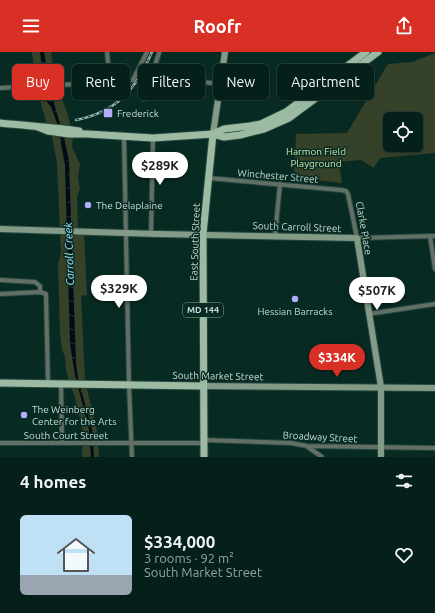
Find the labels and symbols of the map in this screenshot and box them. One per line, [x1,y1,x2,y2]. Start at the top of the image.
marker: Frederick [102,107,114,119]
place label: Frederick [117,108,159,119]
park label: Harmon Field Playground [286,146,346,169]
pin: $289K [132,152,188,186]
street label: Winchester Street [237,167,319,185]
marker: The Delaplaine [83,200,93,210]
place label: The Delaplaine [96,200,163,211]
street label: Clarke Place [354,200,374,256]
street label: East South Street [188,203,202,281]
street label: South Carroll Street [252,220,342,234]
water label: Carroll Creek [62,222,76,286]
pin: $329K [91,275,147,309]
pin: $507K [349,277,405,311]
marker: Hessian Barracks [290,294,300,304]
road number: MD 144 [183,303,223,317]
place label: Hessian Barracks [258,306,332,317]
pin: $334K [309,344,365,378]
street label: South Market Street [172,370,264,382]
place label: The Weinberg Center for the Arts [32,404,117,427]
marker: The Weinberg Center for the Arts [19,410,29,420]
street label: South Court Street [24,430,108,441]
street label: Broadway Street [282,430,358,444]

